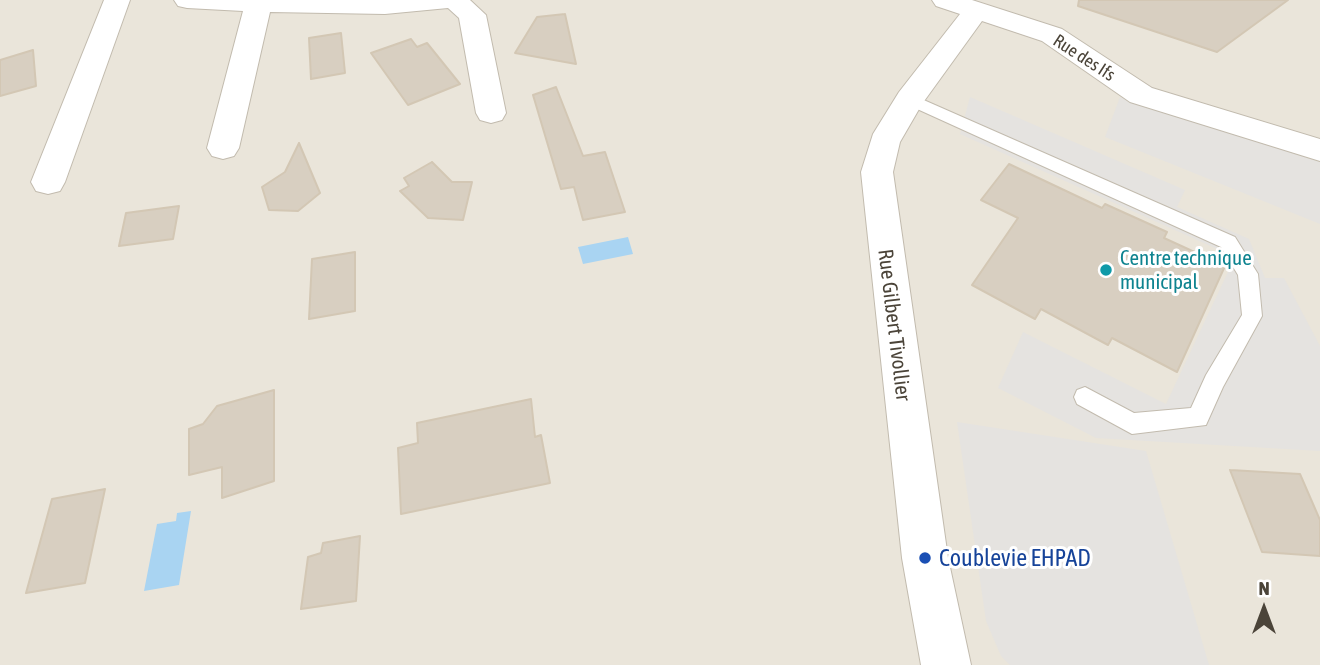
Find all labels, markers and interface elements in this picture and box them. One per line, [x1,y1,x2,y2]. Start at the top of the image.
street label: Rue des Ifs [1049,30,1119,86]
place label: Centre technique municipal [1120,245,1252,295]
street label: Rue Gilbert Tivollier [872,248,916,402]
marker: Centre technique municipal [1098,262,1114,278]
place label: Coublevie EHPAD [939,544,1091,572]
marker: Coublevie EHPAD [917,550,933,566]
north arrow [1229,574,1299,644]
text: N [1258,577,1270,599]

